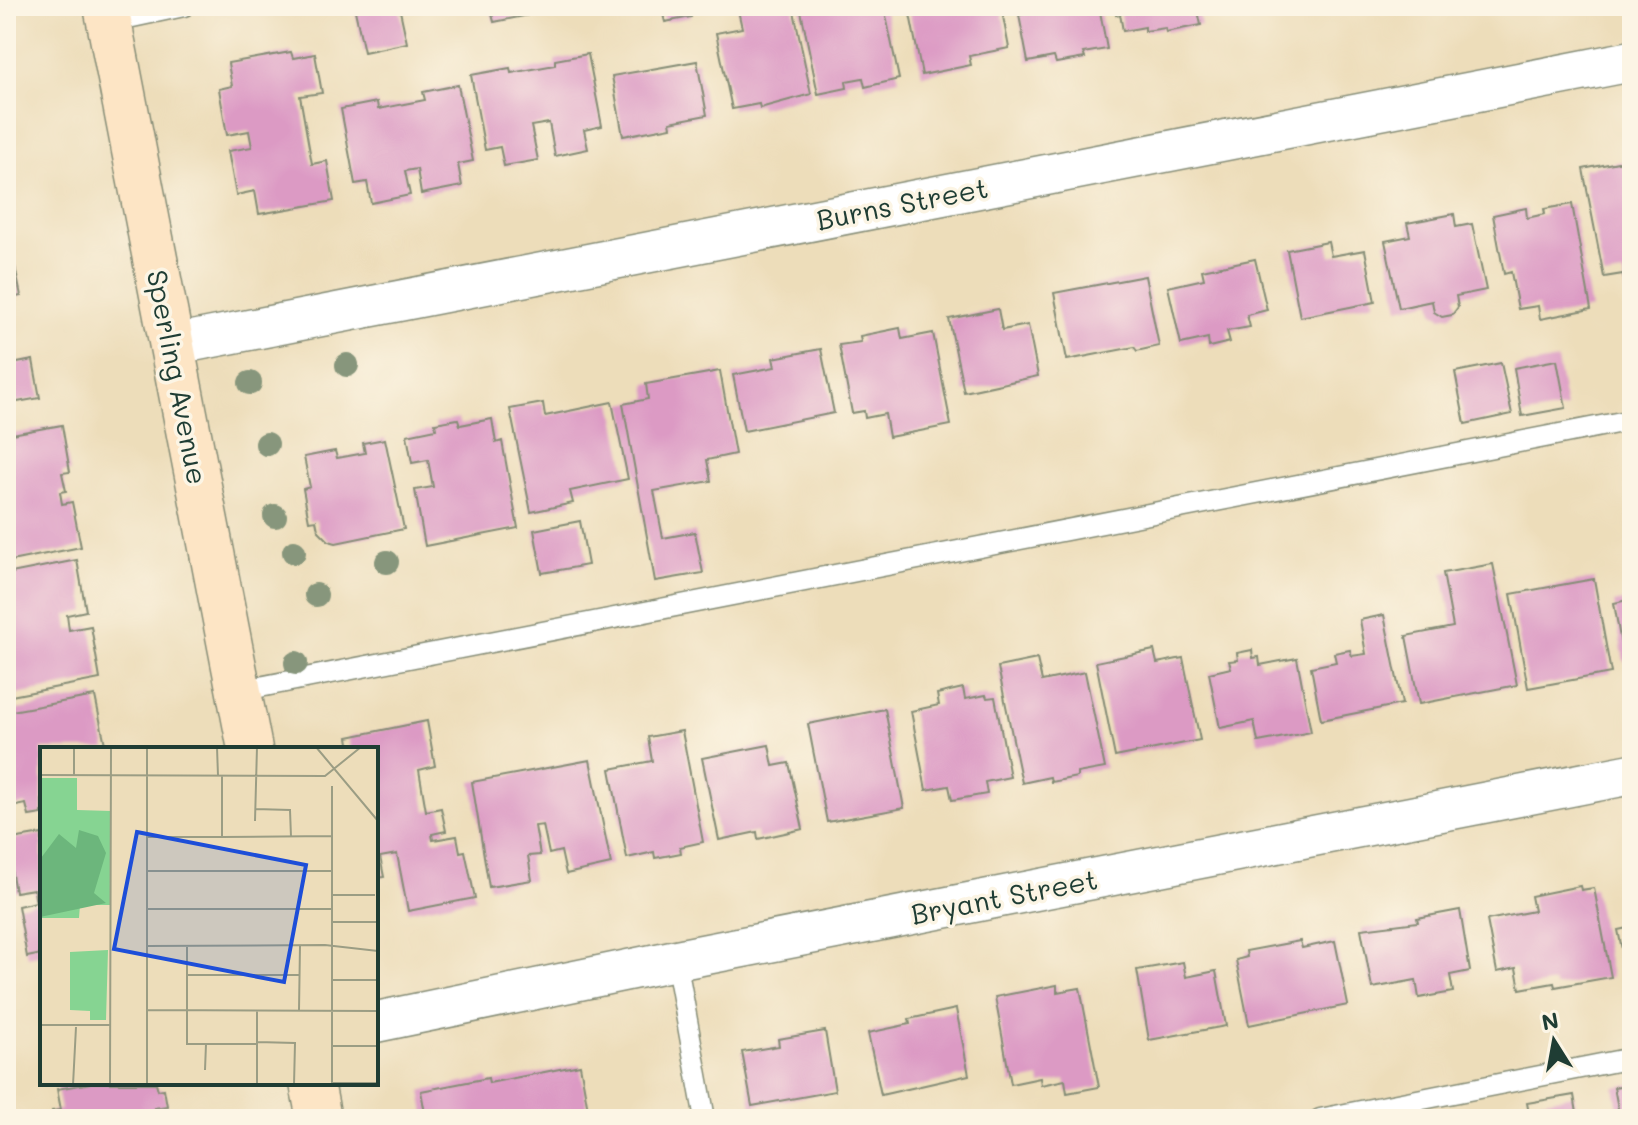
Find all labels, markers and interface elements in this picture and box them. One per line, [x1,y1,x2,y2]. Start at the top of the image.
street label: Burns Street [813,169,991,237]
street label: Sperling Avenue [140,267,216,487]
inset map [40,747,378,1085]
street label: Bryant Street [908,860,1100,932]
north arrow [1514,1001,1594,1081]
text: N [1539,1005,1561,1037]

